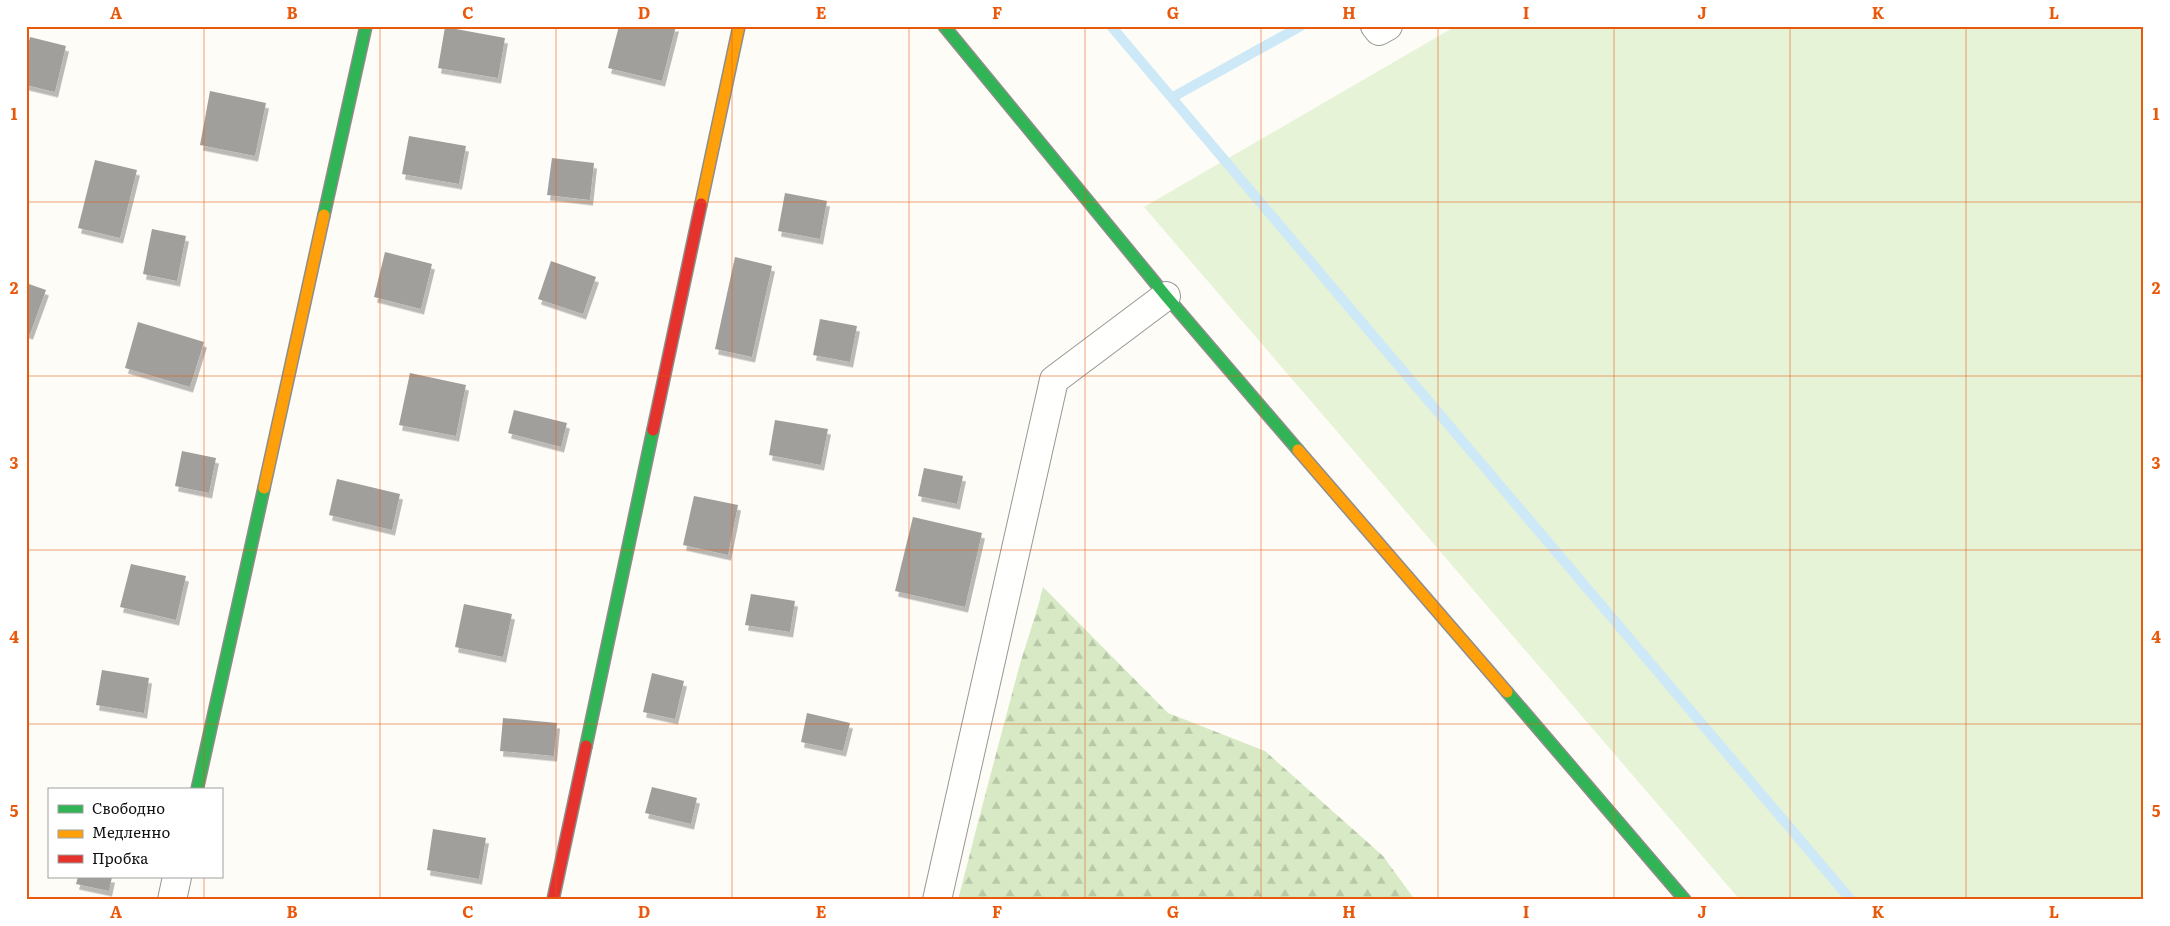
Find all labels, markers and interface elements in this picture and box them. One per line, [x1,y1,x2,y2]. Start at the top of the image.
text: A [110,0,122,24]
text: B [286,0,298,24]
text: C [462,0,474,24]
text: D [638,0,650,24]
text: E [816,0,827,24]
text: F [992,0,1002,24]
text: G [1167,0,1179,24]
text: H [1342,0,1356,24]
text: I [1523,0,1529,24]
text: J [1697,0,1707,24]
text: K [1872,0,1885,24]
text: L [2049,0,2059,24]
text: 1 [11,101,18,125]
text: 1 [2153,101,2160,125]
text: 2 [10,275,19,299]
text: 2 [2152,275,2161,299]
text: 3 [10,450,19,474]
text: 3 [2152,450,2161,474]
text: 4 [9,624,19,648]
text: 4 [2151,624,2161,648]
legend [48,788,222,878]
text: Свободно [92,796,165,819]
text: 5 [10,798,19,822]
text: 5 [2152,798,2161,822]
text: Медленно [92,820,170,843]
text: Пробка [92,846,149,869]
text: A [110,899,122,923]
text: B [286,899,298,923]
text: C [462,899,474,923]
text: D [638,899,650,923]
text: E [816,899,827,923]
text: F [992,899,1002,923]
text: G [1167,899,1179,923]
text: H [1342,899,1356,923]
text: I [1523,899,1529,923]
text: J [1697,899,1707,923]
text: K [1872,899,1885,923]
text: L [2049,899,2059,923]

